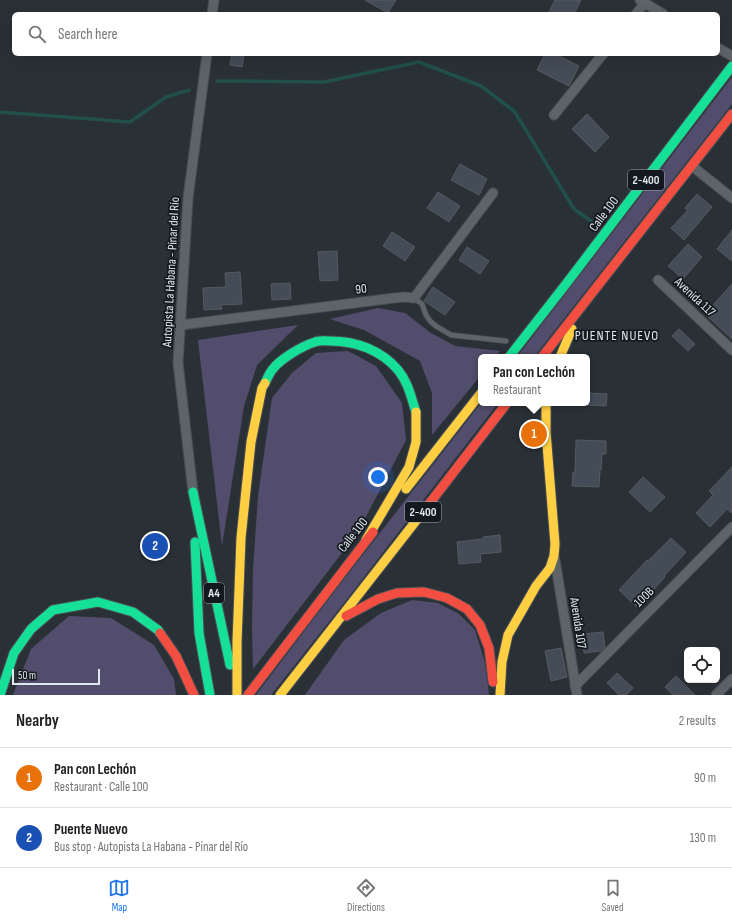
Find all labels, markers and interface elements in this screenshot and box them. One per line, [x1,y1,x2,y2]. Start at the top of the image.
search box [12,12,720,56]
icon: search [26,23,48,45]
text: Search here [58,25,118,44]
road number: 2-400 [628,170,664,190]
street label: Calle 100 [586,193,622,235]
street label: Autopista La Habana - Pinar del Río [159,197,183,348]
street label: Avenida 117 [670,273,719,321]
street label: 90 [354,280,368,298]
district label: PUENTE NUEVO [575,327,659,344]
popup [478,354,590,406]
text: Pan con Lechón [493,363,575,382]
text: Restaurant [493,382,541,398]
pin: 1 [521,419,547,449]
your location [368,467,388,487]
road number: 2-400 [405,502,441,522]
street label: Calle 100 [335,514,372,555]
pin: 2 [142,531,168,561]
road number: A4 [204,583,224,603]
street label: 100B [631,583,658,610]
street label: Avenida 107 [566,595,590,651]
map controls [684,647,720,683]
button: locate [684,647,720,683]
scale bar [12,667,100,686]
text: 50 m [18,669,36,682]
text: Nearby [16,711,59,731]
text: 2 results [679,713,716,729]
text: Pan con Lechón [54,760,136,779]
text: 1 [26,770,32,786]
text: 90 m [694,770,716,786]
text: Restaurant · Calle 100 [54,779,148,795]
text: Puente Nuevo [54,820,128,839]
text: 2 [26,830,32,846]
text: 130 m [690,830,716,846]
text: Bus stop · Autopista La Habana - Pinar del Río [54,839,248,855]
tab: Map [108,877,130,914]
tab: Directions [347,877,385,914]
tab: Saved [602,877,624,914]

